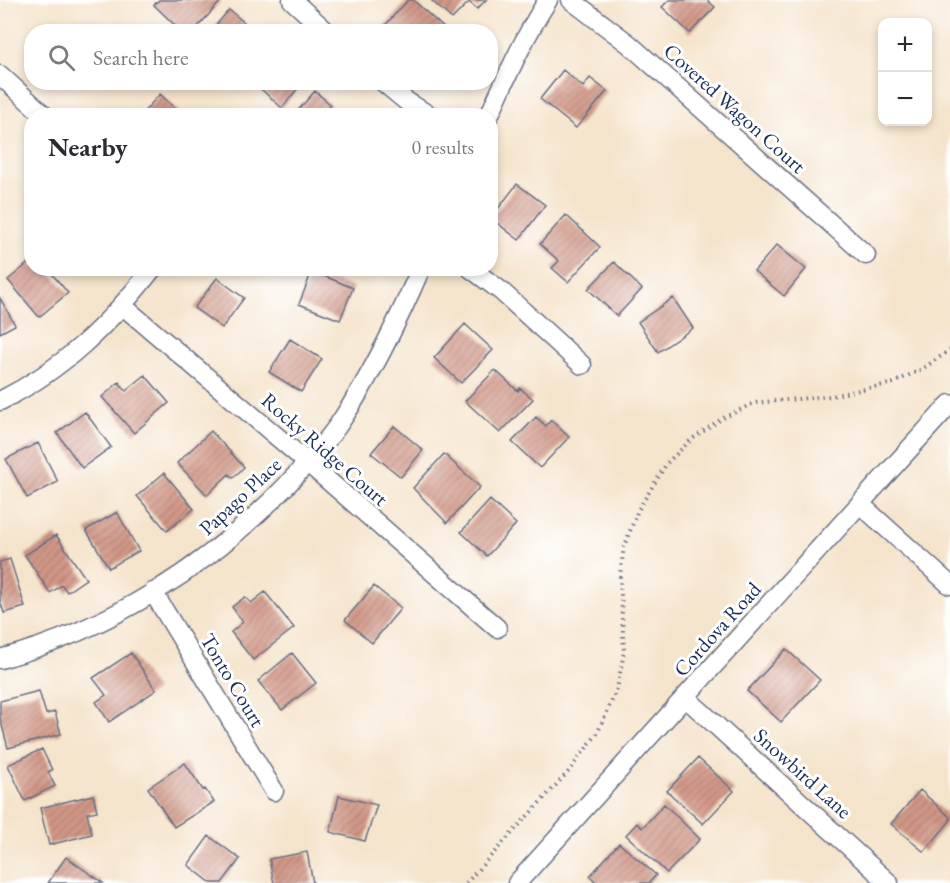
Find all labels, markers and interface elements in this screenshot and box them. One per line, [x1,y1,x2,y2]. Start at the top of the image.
map controls [878,18,932,126]
button: + [878,18,932,72]
search box [24,24,498,90]
street label: Covered Wagon Court [658,37,812,179]
icon: search [45,41,78,74]
text: Search here [93,43,188,72]
button: − [878,72,932,126]
text: Nearby [48,130,128,164]
text: 0 results [411,134,474,160]
street label: Rocky Ridge Court [256,387,394,512]
street label: Papago Place [193,451,287,541]
street label: Cordova Road [667,576,767,682]
street label: Tonto Court [195,628,272,732]
street label: Snowbird Lane [748,722,858,824]

